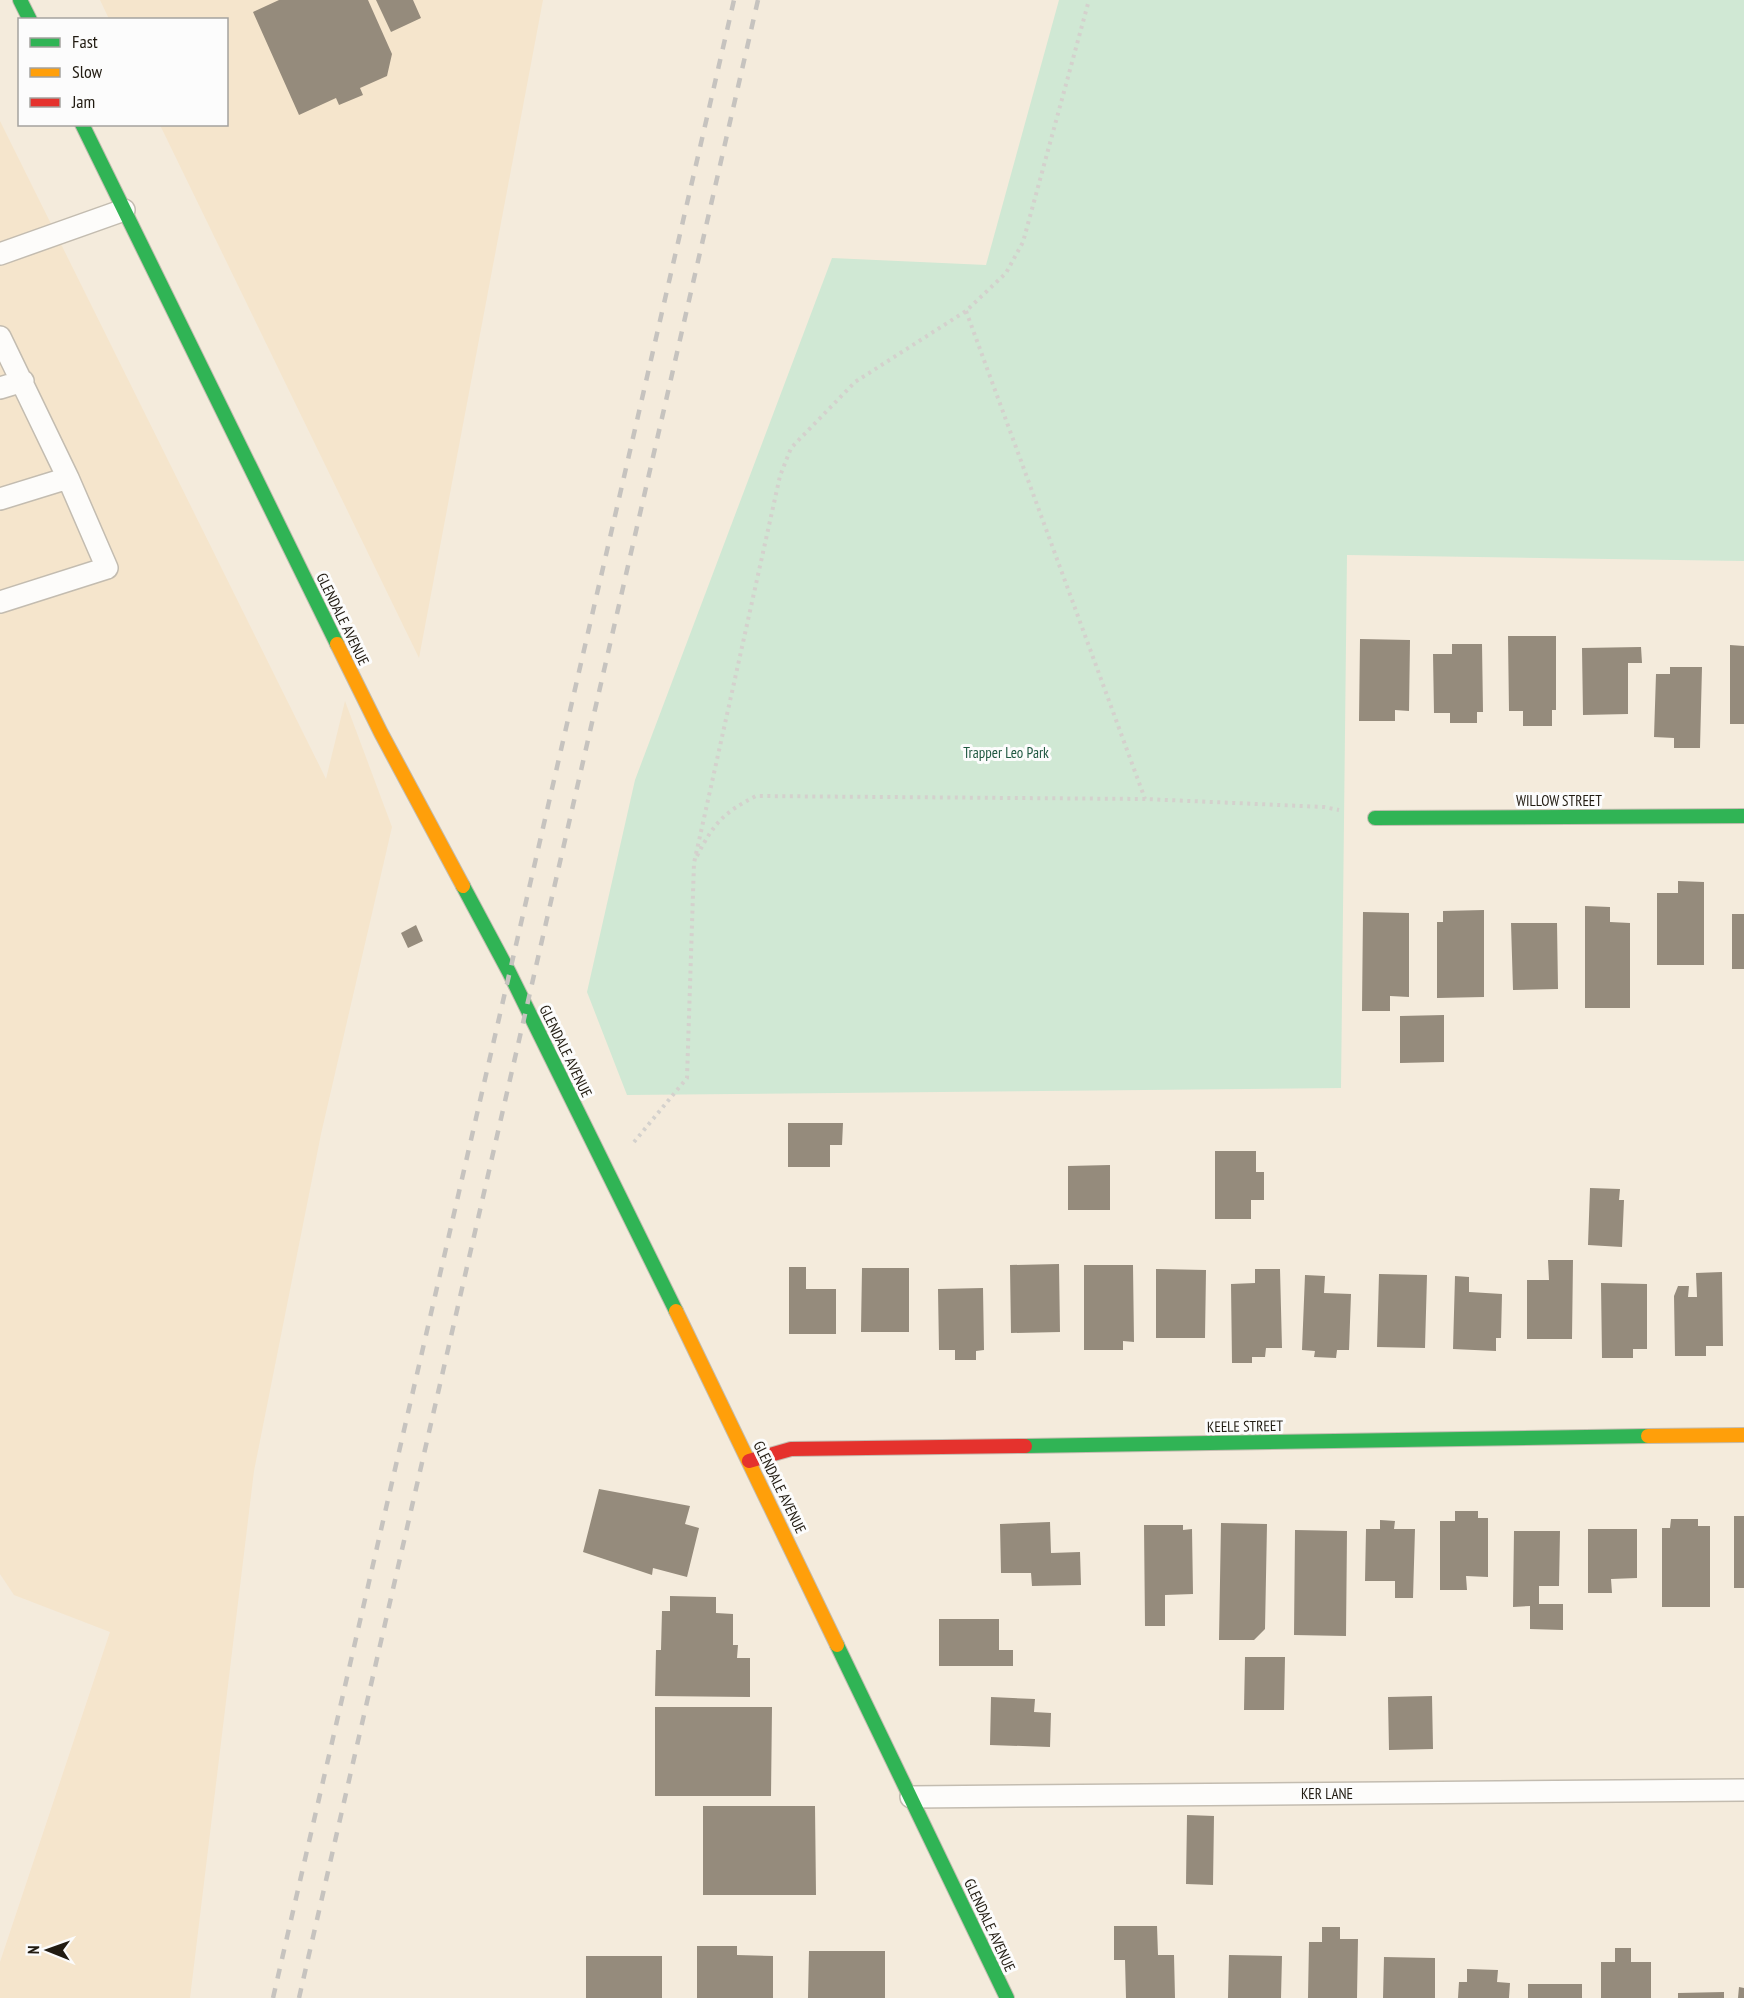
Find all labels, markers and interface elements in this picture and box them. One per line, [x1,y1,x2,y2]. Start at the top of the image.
legend [18,18,228,126]
text: Fast [72,30,98,53]
text: Slow [72,60,103,83]
text: Jam [71,90,95,113]
street label: GLENDALE AVENUE [312,570,374,668]
park label: Trapper Leo Park [963,743,1049,762]
street label: WILLOW STREET [1516,791,1602,810]
street label: GLENDALE AVENUE [535,1002,597,1100]
street label: KEELE STREET [1207,1416,1283,1436]
street label: GLENDALE AVENUE [749,1438,811,1536]
street label: KER LANE [1301,1784,1353,1803]
street label: GLENDALE AVENUE [960,1875,1020,1975]
north arrow [18,1920,78,1980]
text: N [23,1945,43,1954]

